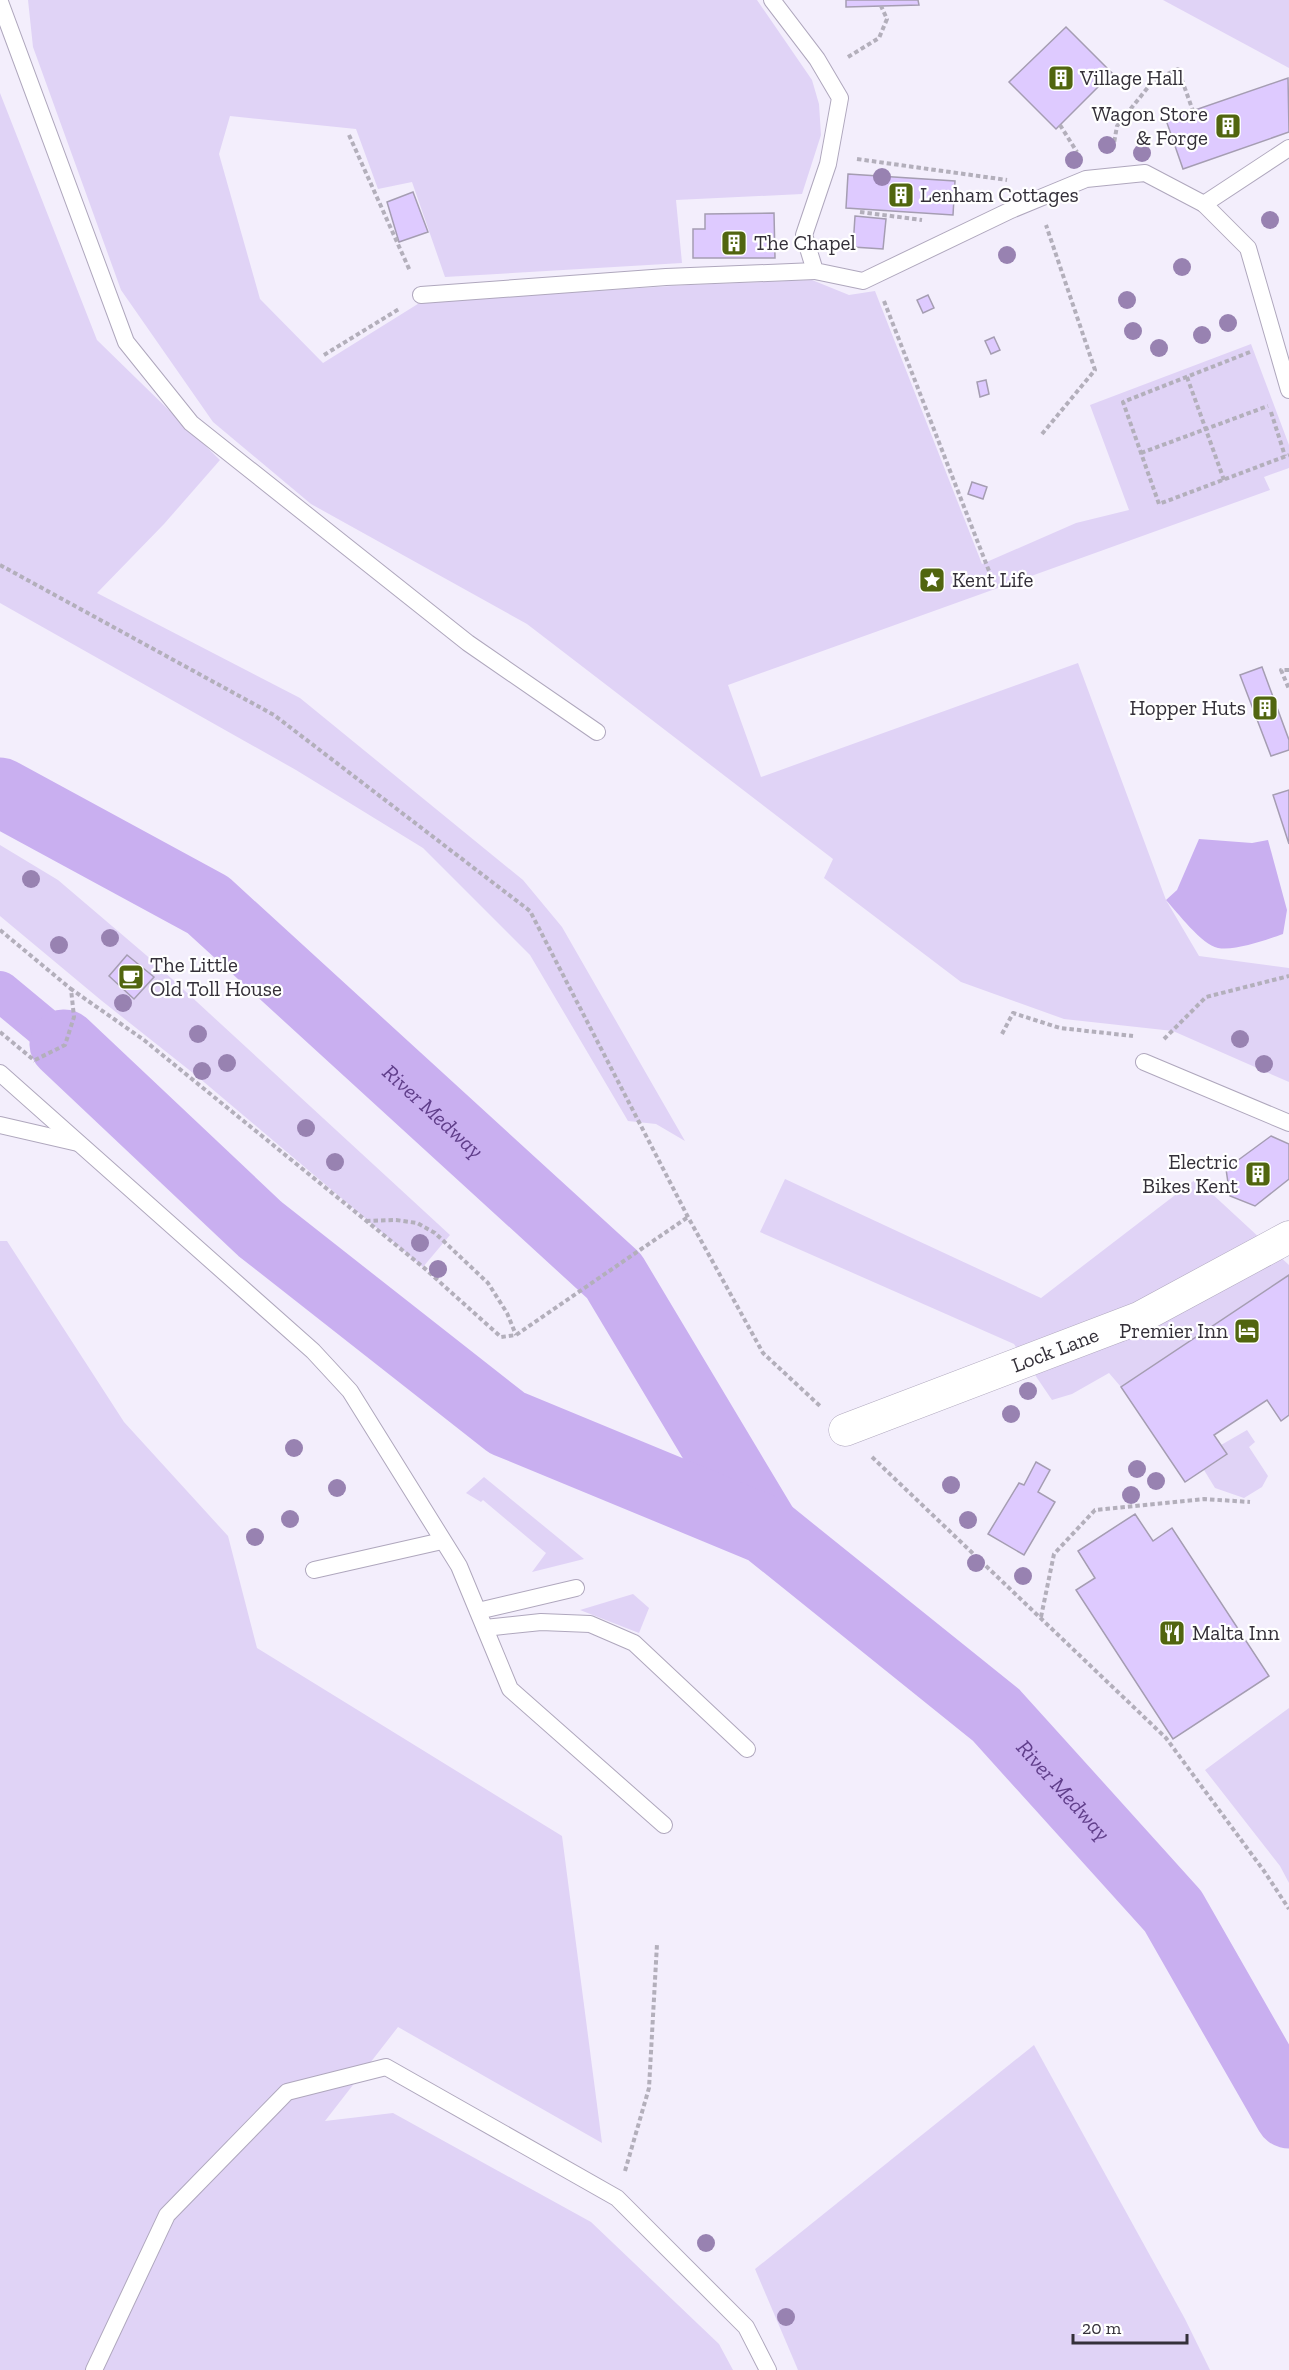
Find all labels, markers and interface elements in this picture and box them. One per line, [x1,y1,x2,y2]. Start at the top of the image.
building icon: Village Hall [1046,63,1076,93]
place label: Village Hall [1079,65,1184,90]
place label: Wagon Store & Forge [1092,101,1208,150]
building icon: Wagon Store & Forge [1213,111,1243,141]
building icon: Lenham Cottages [886,180,916,210]
place label: Lenham Cottages [920,182,1079,207]
building icon: The Chapel [719,228,749,258]
place label: The Chapel [754,230,856,255]
place icon: Kent Life [917,565,947,595]
place label: Kent Life [952,567,1033,592]
building icon: Hopper Huts [1250,693,1280,723]
place label: Hopper Huts [1129,695,1246,720]
place label: The Little Old Toll House [150,952,282,1001]
cafe icon: The Little Old Toll House [116,962,146,992]
water label: River Medway [377,1058,489,1164]
place label: Electric Bikes Kent [1142,1149,1238,1198]
building icon: Electric Bikes Kent [1243,1159,1273,1189]
hotel icon: Premier Inn [1232,1316,1262,1346]
place label: Premier Inn [1119,1318,1228,1343]
street label: Lock Lane [1008,1321,1102,1377]
restaurant icon: Malta Inn [1157,1618,1187,1648]
place label: Malta Inn [1192,1620,1280,1645]
water label: River Medway [1011,1734,1116,1846]
scale bar [1073,2307,1187,2345]
text: 20 m [1082,2317,1122,2339]

